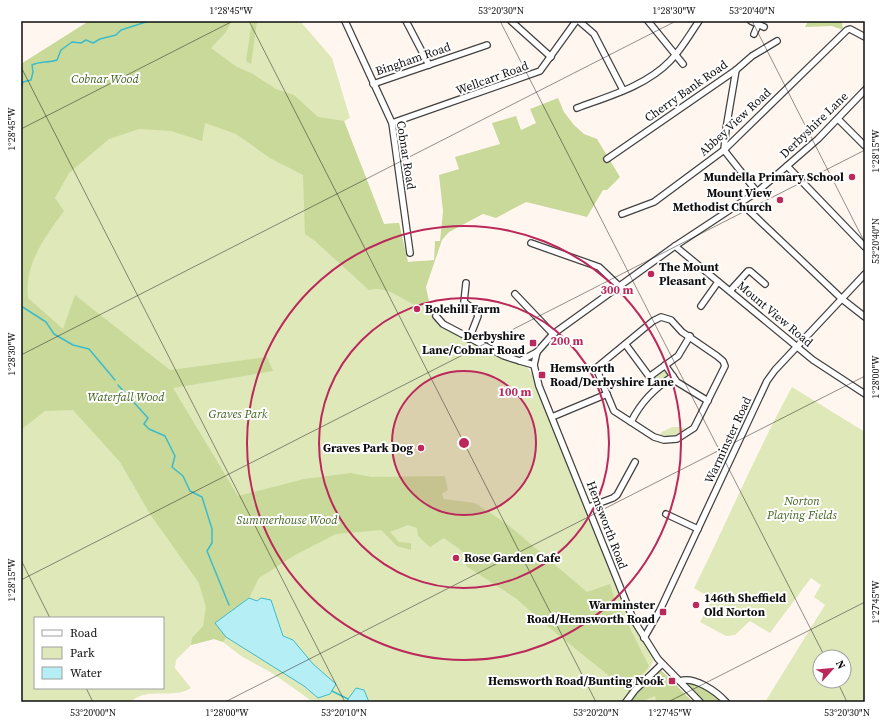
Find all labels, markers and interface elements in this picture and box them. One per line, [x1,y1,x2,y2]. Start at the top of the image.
text: 1°28'45"W [209,4,253,17]
text: 53°20'30"N [478,4,524,17]
text: 1°28'30"W [652,4,696,17]
text: 53°20'40"N [729,4,775,17]
street label: Bingham Road [373,39,453,79]
street label: Cherry Bank Road [641,56,731,126]
street label: Wellcarr Road [454,57,531,98]
park label: Cobnar Wood [71,71,139,87]
street label: Abbey View Road [696,84,775,159]
street label: Derbyshire Lane [777,88,851,162]
text: 1°28'45"W [5,107,18,151]
street label: Cobnar Road [393,119,419,191]
text: 1°28'15"W [869,129,882,173]
place label: Mundella Primary School [703,169,844,185]
marker: Mundella Primary School [847,172,857,182]
place label: Mount View Methodist Church [673,185,773,215]
marker: Mount View Methodist Church [775,195,785,205]
text: 53°20'40"N [869,218,882,264]
place label: The Mount Pleasant [659,259,720,289]
marker: The Mount Pleasant [646,269,656,279]
street label: Mount View Road [734,278,816,350]
text: 300 m [601,282,634,298]
place label: Bolehill Farm [425,301,500,317]
marker: Bolehill Farm [412,304,422,314]
place label: Derbyshire Lane/Cobnar Road [422,328,525,358]
text: 1°28'30"W [5,332,18,376]
text: 200 m [551,333,584,349]
marker: Derbyshire Lane/Cobnar Road [528,338,538,348]
text: 1°28'00"W [869,355,882,399]
place label: Hemsworth Road/Derbyshire Lane [550,360,674,390]
marker: Hemsworth Road/Derbyshire Lane [537,370,547,380]
text: 100 m [499,384,532,400]
park label: Waterfall Wood [88,389,165,405]
street label: Warminster Road [701,394,755,486]
park label: Graves Park [209,406,268,422]
centre of rings [457,436,471,450]
place label: Graves Park Dog [323,440,413,456]
marker: Graves Park Dog [416,443,426,453]
street label: Hemsworth Road [583,479,631,572]
park label: Norton Playing Fields [766,493,838,523]
park label: Summerhouse Wood [237,512,338,528]
place label: Rose Garden Cafe [464,550,560,566]
marker: Rose Garden Cafe [451,553,461,563]
text: 1°28'15"W [5,558,18,602]
text: 1°27'45"W [869,580,882,624]
place label: 146th Sheffield Old Norton [704,590,786,620]
place label: Warminster Road/Hemsworth Road [527,597,655,627]
marker: 146th Sheffield Old Norton [691,600,701,610]
marker: Warminster Road/Hemsworth Road [658,607,668,617]
legend [34,617,164,689]
text: Road [70,625,97,641]
text: Park [70,645,95,661]
north arrow [812,649,852,689]
text: N [832,658,849,672]
text: Water [70,665,102,681]
place label: Hemsworth Road/Bunting Nook [488,673,665,689]
marker: Hemsworth Road/Bunting Nook [667,676,677,686]
text: 53°20'00"N [70,706,116,719]
text: 1°28'00"W [205,706,249,719]
text: 53°20'10"N [321,706,367,719]
text: 53°20'20"N [573,706,619,719]
text: 1°27'45"W [648,706,692,719]
text: 53°20'30"N [824,706,870,719]

